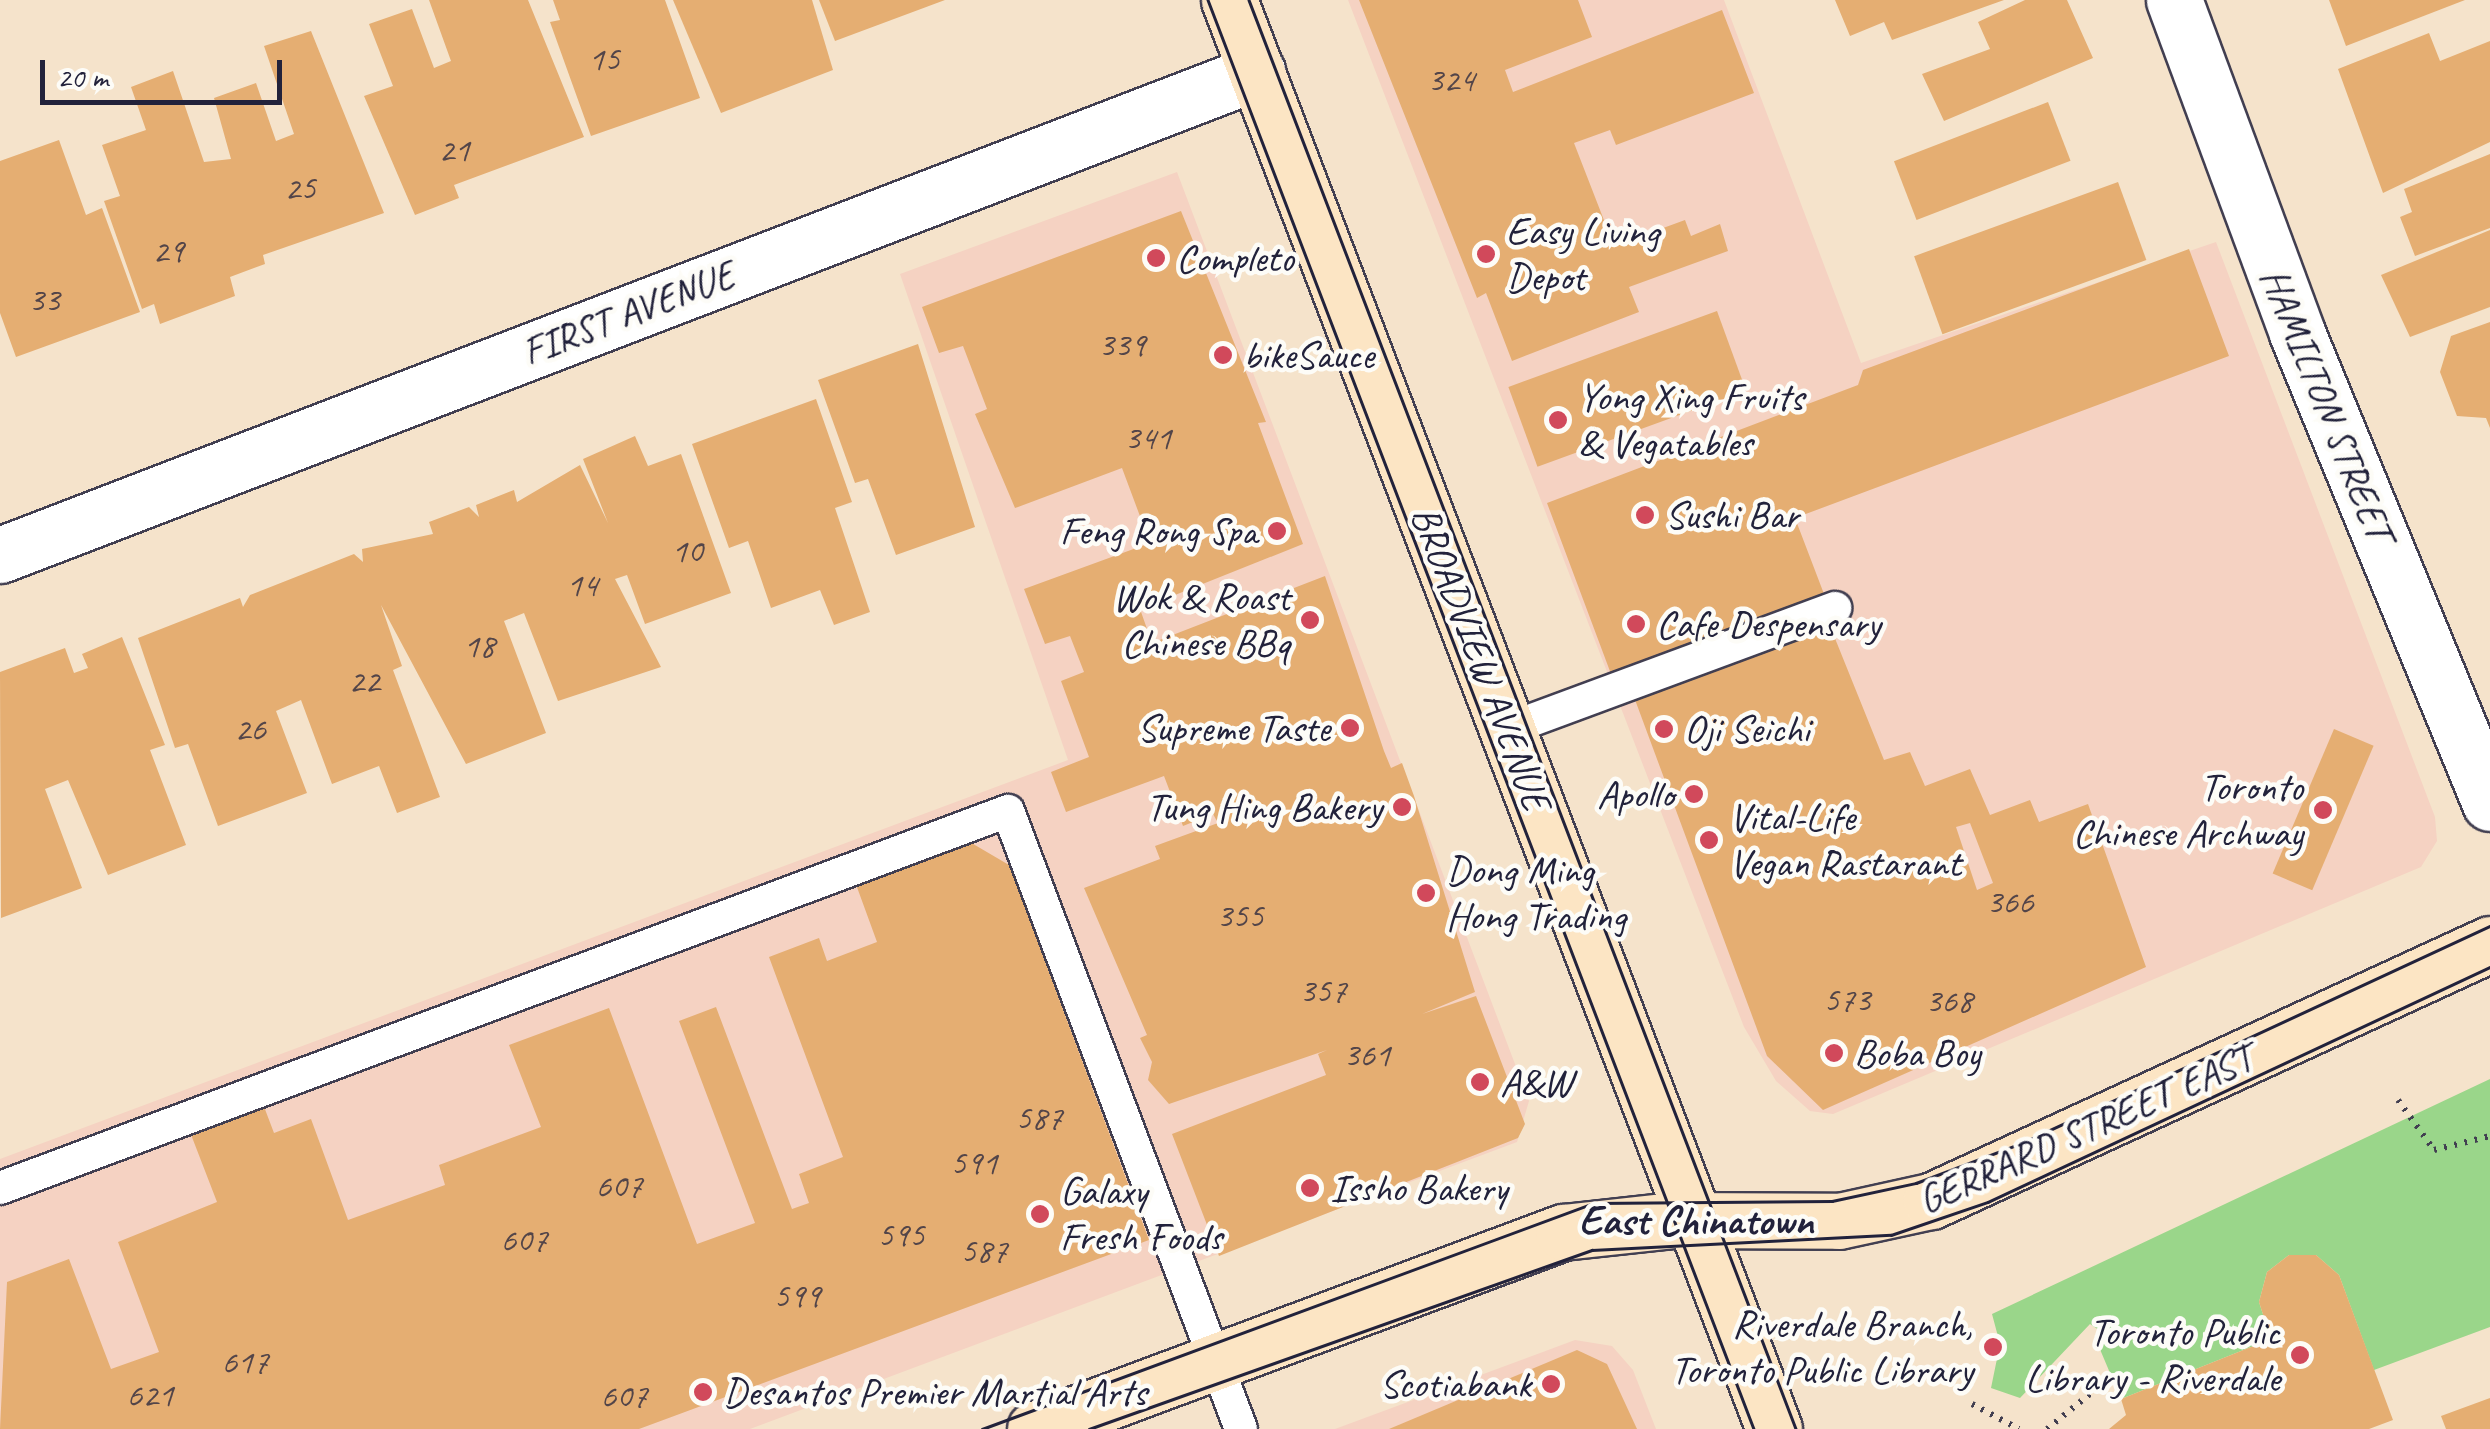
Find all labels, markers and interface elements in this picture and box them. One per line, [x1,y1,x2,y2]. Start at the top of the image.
house number: 15 [588,38,620,80]
scale bar [45,40,288,102]
text: 20 m [57,58,108,96]
house number: 324 [1427,59,1475,101]
house number: 21 [438,129,470,171]
house number: 25 [284,167,316,209]
place label: Easy Living Depot [1506,207,1660,301]
house number: 29 [152,230,184,272]
place label: Completo [1176,234,1294,282]
marker: Easy Living Depot [1475,243,1497,265]
marker: Completo [1145,247,1167,269]
street label: FIRST AVENUE [515,251,741,375]
street label: HAMILTON STREET [2251,261,2403,547]
house number: 33 [28,279,60,321]
house number: 339 [1098,324,1146,366]
place label: bikeSauce [1243,331,1374,379]
marker: bikeSauce [1212,344,1234,366]
place label: Yong Xing Fruits & Vegatables [1578,373,1804,467]
marker: Yong Xing Fruits & Vegatables [1547,409,1569,431]
house number: 341 [1124,417,1172,459]
place label: Sushi Bar [1665,491,1800,539]
street label: BROADVIEW AVENUE [1401,500,1561,816]
marker: Sushi Bar [1634,504,1656,526]
place label: Feng Rong Spa [1055,507,1257,555]
marker: Feng Rong Spa [1266,520,1288,542]
house number: 10 [671,530,703,572]
house number: 14 [566,564,598,606]
place label: Wok & Roast Chinese BBq [1112,573,1290,667]
place label: Cafe Despensary [1656,600,1881,648]
marker: Wok & Roast Chinese BBq [1299,609,1321,631]
marker: Cafe Despensary [1625,613,1647,635]
house number: 18 [463,625,495,667]
house number: 22 [348,660,380,702]
place label: Supreme Taste [1137,704,1330,752]
place label: Oji Seichi [1684,705,1809,753]
house number: 26 [234,708,266,750]
marker: Supreme Taste [1339,717,1361,739]
marker: Oji Seichi [1653,718,1675,740]
place label: Toronto Chinese Archway [2073,763,2303,857]
place label: Apollo [1597,770,1674,818]
place label: Tung Hing Bakery [1144,783,1382,831]
marker: Apollo [1683,783,1705,805]
place label: Vital-Life Vegan Rastarant [1729,793,1962,887]
marker: Tung Hing Bakery [1391,796,1413,818]
marker: Toronto Chinese Archway [2312,799,2334,821]
marker: Vital-Life Vegan Rastarant [1698,829,1720,851]
place label: Dong Ming Hong Trading [1446,846,1627,940]
house number: 366 [1986,881,2034,923]
marker: Dong Ming Hong Trading [1415,882,1437,904]
house number: 355 [1216,895,1264,937]
house number: 357 [1299,970,1347,1012]
house number: 573 [1823,979,1871,1021]
house number: 368 [1925,980,1973,1022]
place label: Boba Boy [1854,1029,1980,1077]
house number: 361 [1343,1034,1391,1076]
street label: GERRARD STREET EAST [1911,1034,2259,1224]
marker: Boba Boy [1823,1042,1845,1064]
place label: A&W [1500,1058,1571,1106]
marker: A&W [1469,1071,1491,1093]
house number: 587 [1015,1097,1063,1139]
house number: 591 [950,1142,998,1184]
place label: Issho Bakery [1330,1164,1509,1212]
house number: 607 [595,1165,643,1207]
place label: Galaxy Fresh Foods [1060,1167,1222,1261]
marker: Issho Bakery [1299,1177,1321,1199]
district label: East Chinatown [1579,1196,1813,1246]
marker: Galaxy Fresh Foods [1029,1203,1051,1225]
house number: 595 [877,1214,925,1256]
house number: 607 [500,1219,548,1261]
house number: 587 [960,1230,1008,1272]
house number: 599 [773,1275,821,1317]
place label: Riverdale Branch, Toronto Public Library [1672,1300,1973,1394]
place label: Toronto Public Library - Riverdale [2025,1308,2280,1402]
marker: Riverdale Branch, Toronto Public Library [1982,1336,2004,1358]
house number: 617 [221,1341,269,1383]
marker: Toronto Public Library - Riverdale [2289,1344,2311,1366]
place label: Scotiabank [1379,1360,1531,1408]
place label: Desantos Premier Martial Arts [723,1368,1148,1416]
marker: Scotiabank [1540,1373,1562,1395]
house number: 621 [126,1374,174,1416]
house number: 607 [600,1375,648,1417]
marker: Desantos Premier Martial Arts [692,1381,714,1403]

